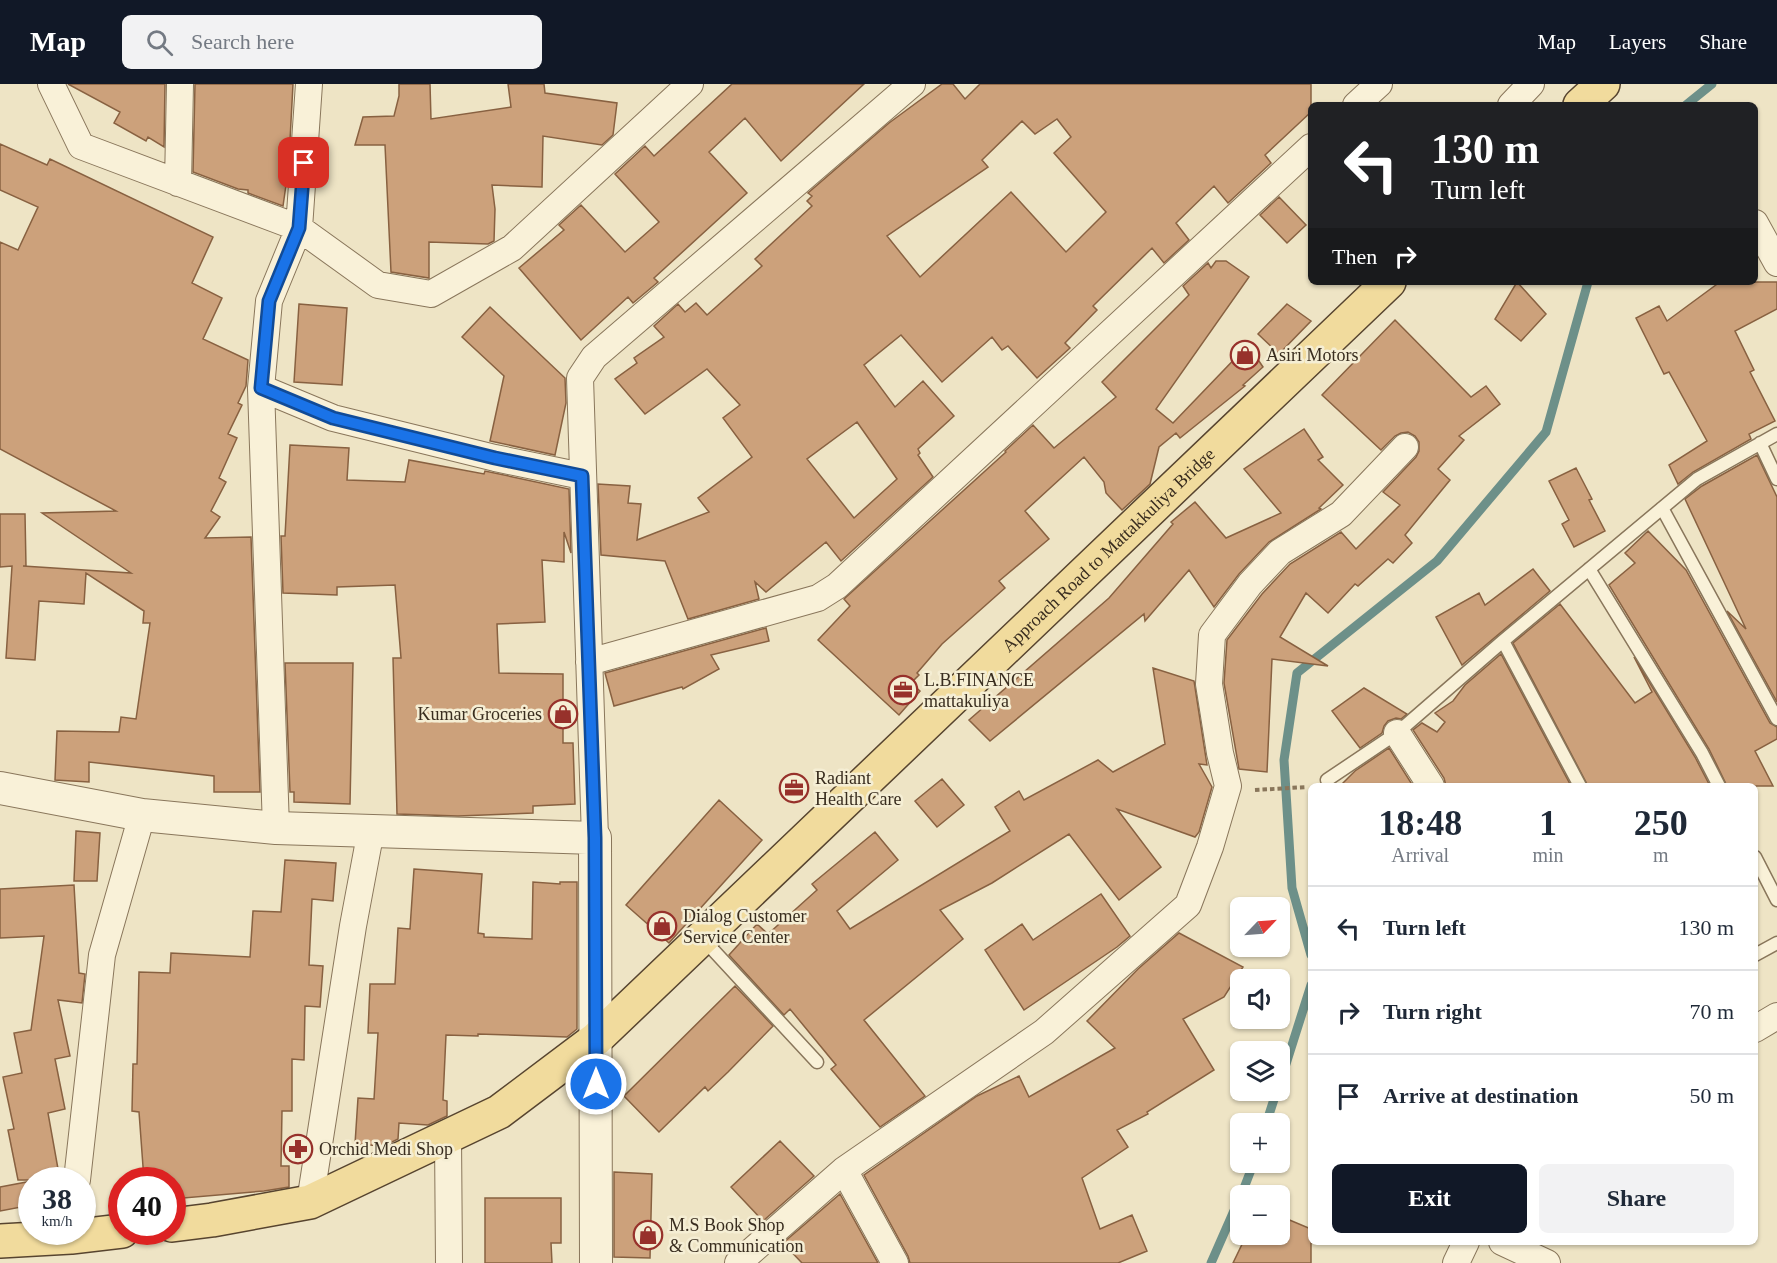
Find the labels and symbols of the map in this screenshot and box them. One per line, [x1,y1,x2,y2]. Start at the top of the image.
pin [278,137,329,188]
shop icon: Asiri Motors [1229,339,1261,371]
place label: Asiri Motors [1266,345,1359,365]
street label: Approach Road to Mattakkuliya Bridge [998,444,1219,656]
place label: L.B.FINANCE mattakuliya [924,670,1034,711]
office icon: L.B.FINANCE mattakuliya [887,674,919,706]
shop icon: Kumar Groceries [547,698,579,730]
place label: Kumar Groceries [418,704,542,724]
place label: Radiant Health Care [815,768,901,809]
office icon: Radiant Health Care [778,772,810,804]
north arrow [1230,897,1290,957]
place label: Dialog Customer Service Center [683,906,807,947]
shop icon: Dialog Customer Service Center [646,910,678,942]
position arrow [564,1052,628,1116]
pharmacy icon: Orchid Medi Shop [282,1133,314,1165]
place label: Orchid Medi Shop [319,1139,453,1159]
speed limit sign: 40 [108,1167,186,1245]
place label: M.S Book Shop & Communication [669,1215,804,1256]
shop icon: M.S Book Shop & Communication [632,1219,664,1251]

